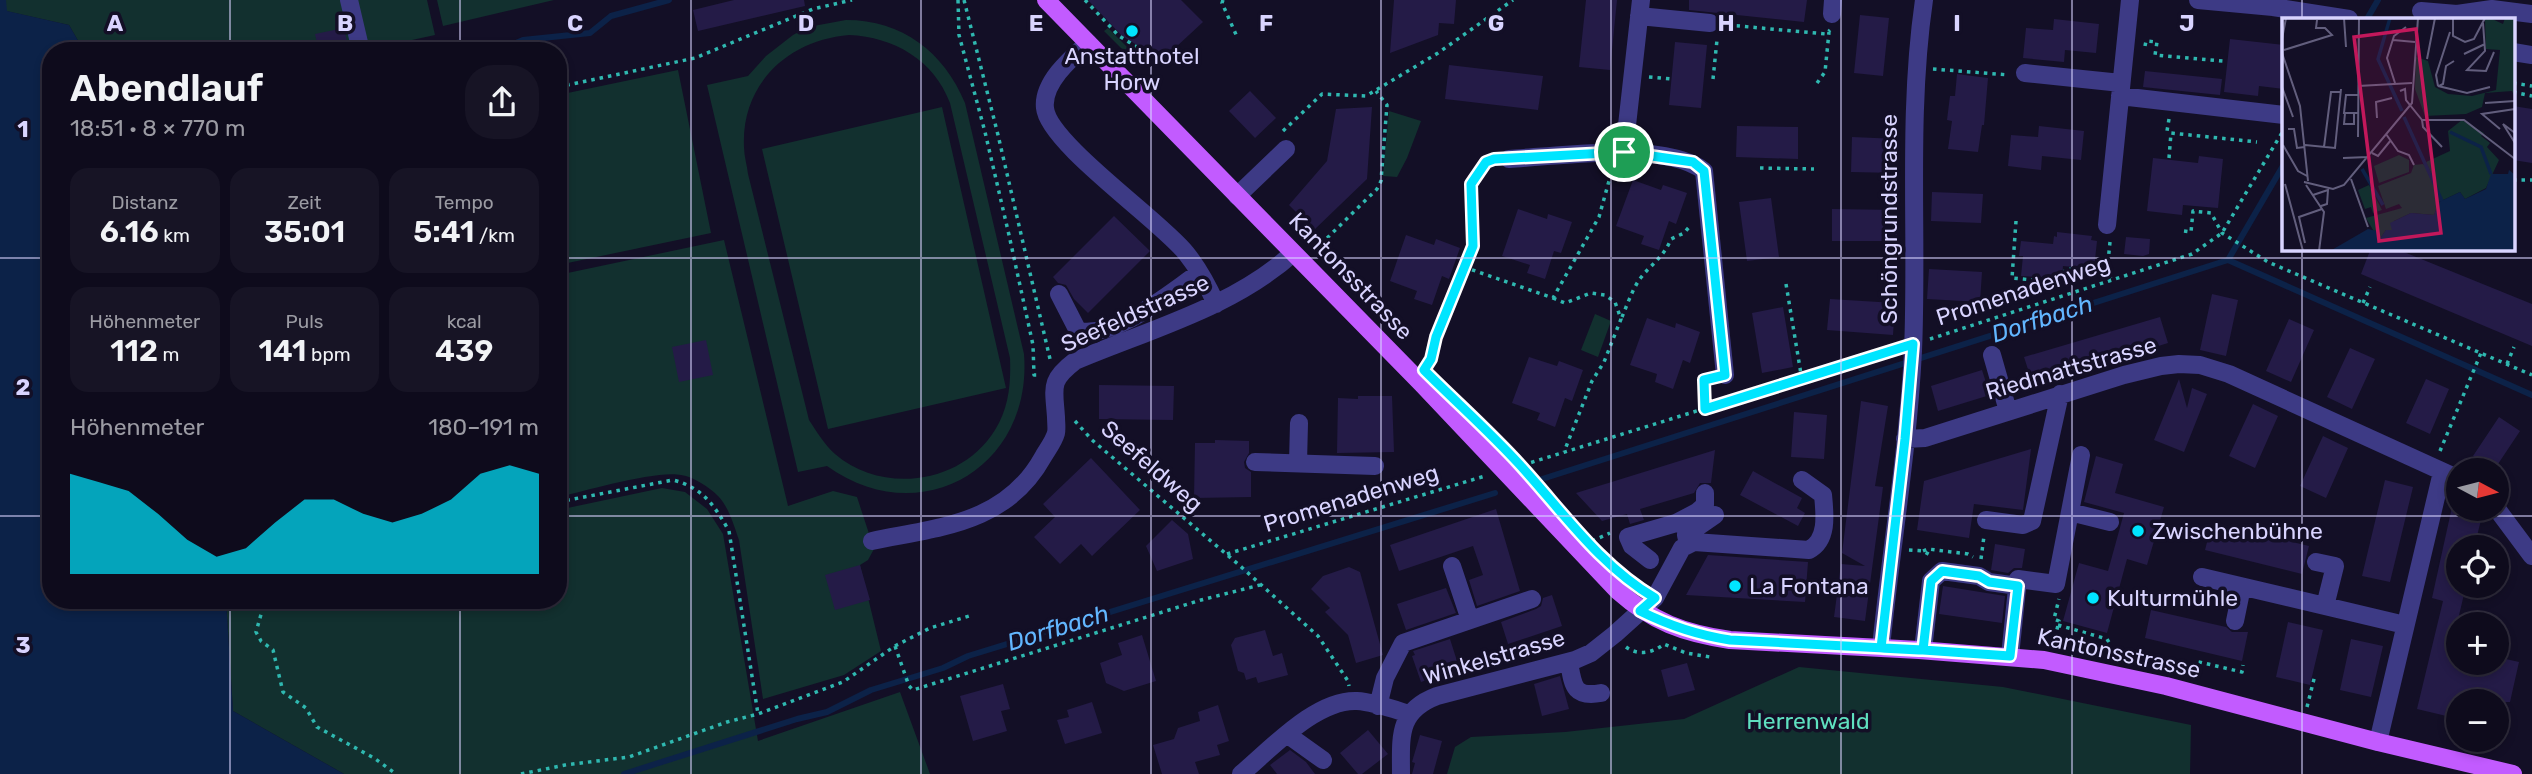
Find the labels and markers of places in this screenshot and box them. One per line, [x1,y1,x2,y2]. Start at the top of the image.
marker: Anstatthotel Horw [1124,23,1140,39]
place label: Anstatthotel Horw [1064,42,1200,96]
pin [1594,122,1654,182]
place label: Zwischenbühne [2152,517,2323,545]
marker: Zwischenbühne [2130,523,2146,539]
place label: La Fontana [1749,572,1869,600]
marker: La Fontana [1727,578,1743,594]
place label: Kulturmühle [2107,584,2238,612]
marker: Kulturmühle [2085,590,2101,606]

